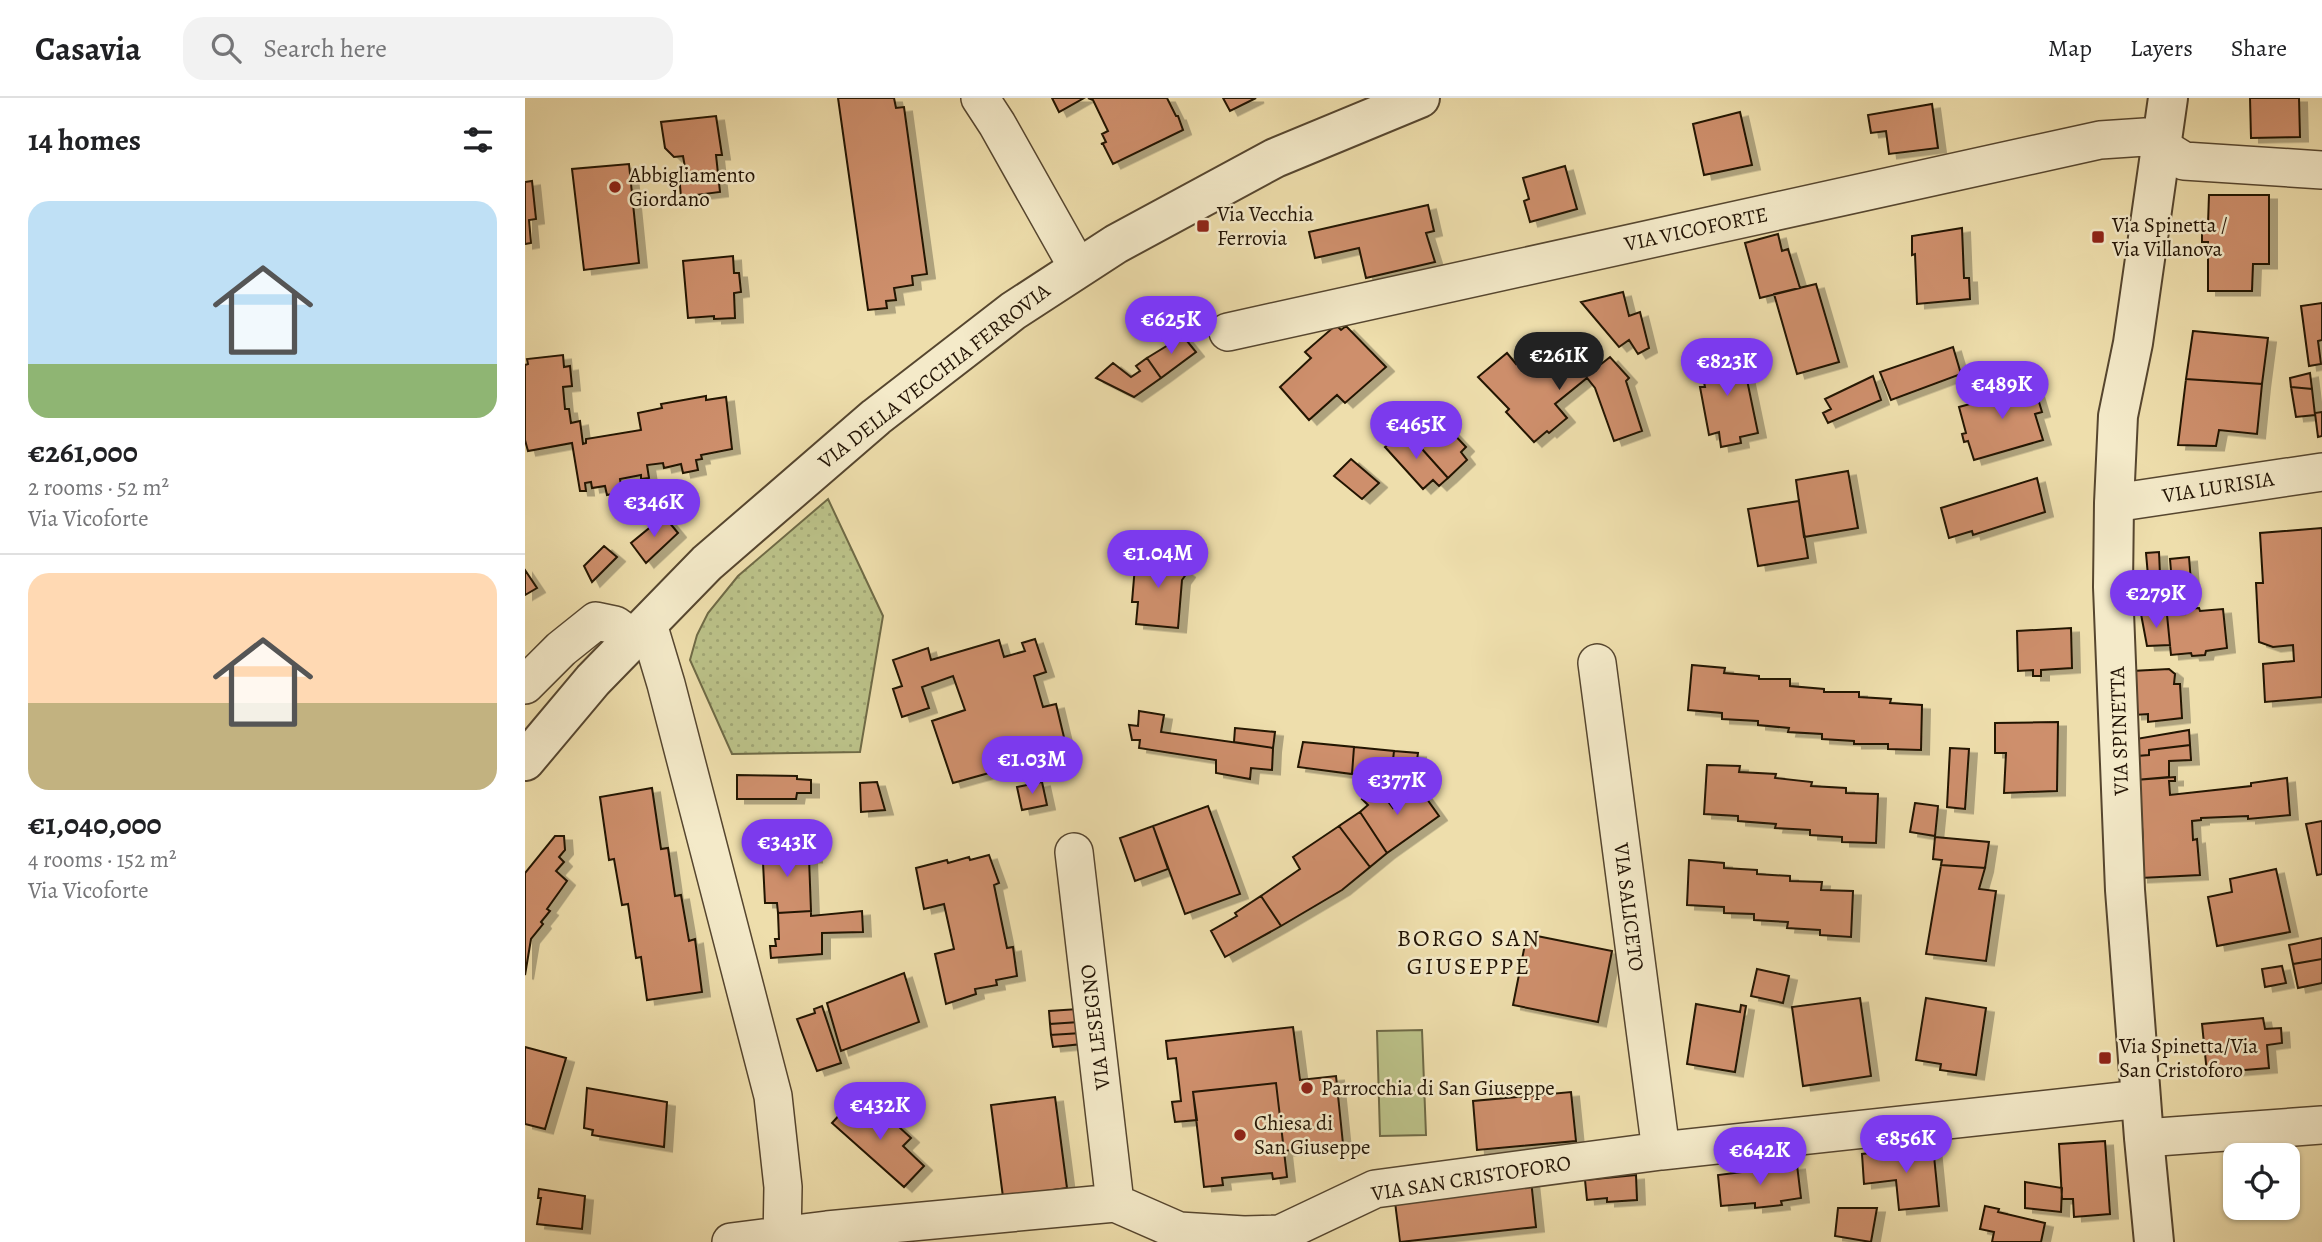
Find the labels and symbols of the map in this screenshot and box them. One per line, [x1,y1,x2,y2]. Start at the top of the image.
place label: Abbigliamento Giordano [628,161,755,213]
marker: Abbigliamento Giordano [607,179,623,195]
place label: Via Vecchia Ferrovia [1216,200,1314,252]
street label: VIA VICOFORTE [1621,200,1770,258]
place label: Via Spinetta / Via Villanova [2111,211,2228,263]
marker: Via Vecchia Ferrovia [1195,218,1211,234]
marker: Via Spinetta / Via Villanova [2090,229,2106,245]
street label: VIA DELLA VECCHIA FERROVIA [812,276,1056,476]
pin: €625K [1122,296,1220,356]
pin: €261K [1510,332,1608,392]
pin: €823K [1678,338,1776,398]
pin: €489K [1953,362,2051,421]
pin: €465K [1367,402,1465,461]
street label: VIA LURISIA [2159,464,2277,510]
pin: €346K [605,480,703,539]
pin: €1.04M [1101,531,1215,590]
pin: €279K [2107,570,2205,630]
street label: VIA SPINETTA [2103,665,2135,797]
pin: €1.03M [975,736,1089,796]
pin: €377K [1348,758,1446,817]
pin: €343K [738,820,836,879]
street label: VIA SALICETO [1607,840,1651,973]
district label: BORGO SAN GIUSEPPE [1397,922,1541,982]
street label: VIA LESEGNO [1073,963,1117,1092]
place label: Via Spinetta/Via San Cristoforo [2118,1032,2258,1084]
marker: Via Spinetta/Via San Cristoforo [2097,1050,2113,1066]
place label: Parrocchia di San Giuseppe [1321,1074,1555,1102]
marker: Parrocchia di San Giuseppe [1299,1080,1315,1096]
pin: €432K [831,1082,929,1142]
place label: Chiesa di San Giuseppe [1254,1109,1370,1161]
pin: €856K [1857,1116,1955,1175]
marker: Chiesa di San Giuseppe [1232,1127,1248,1143]
pin: €642K [1711,1128,1809,1187]
street label: VIA SAN CRISTOFORO [1368,1148,1573,1208]

